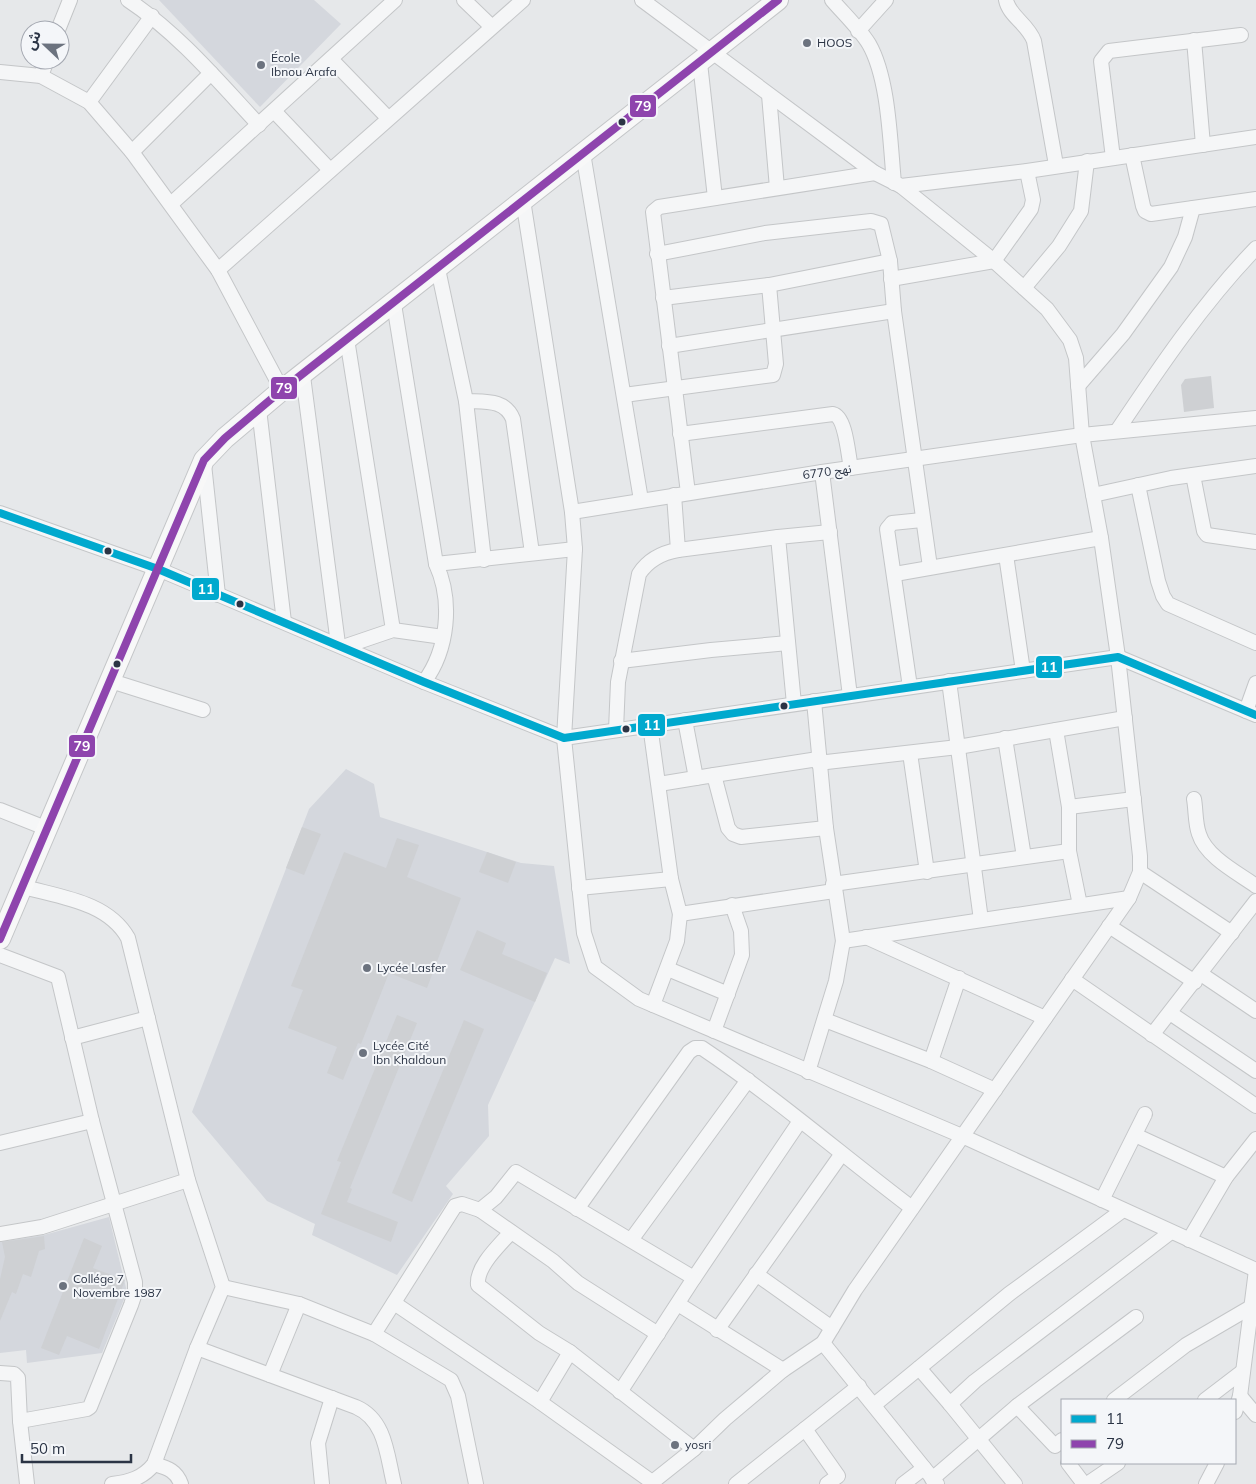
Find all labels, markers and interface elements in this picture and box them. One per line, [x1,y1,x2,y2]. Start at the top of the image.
north arrow [20,20,70,70]
text: ش [21,28,45,52]
place label: HOOS [817,35,852,50]
marker: HOOS [801,37,813,49]
place label: École Ibnou Arafa [271,50,337,79]
marker: École Ibnou Arafa [255,59,267,71]
line badge: 79 [629,94,657,118]
text: 79 [635,97,651,115]
unlabelled marker [617,117,627,127]
line badge: 79 [270,376,298,400]
text: 79 [276,379,292,397]
street label: نهج 6770 [802,461,853,484]
unlabelled marker [103,546,113,556]
line badge: 11 [191,577,220,601]
text: 11 [198,580,214,598]
unlabelled marker [235,599,245,609]
line badge: 11 [1035,655,1063,679]
text: 11 [1041,658,1057,676]
unlabelled marker [112,659,122,669]
unlabelled marker [779,701,789,711]
line badge: 11 [637,713,666,737]
text: 11 [644,716,660,734]
unlabelled marker [621,724,631,734]
line badge: 79 [68,734,96,758]
text: 79 [74,737,90,755]
place label: Lycée Lasfer [377,960,446,975]
marker: Lycée Lasfer [361,962,373,974]
place label: Lycée Cité Ibn Khaldoun [373,1038,446,1067]
marker: Lycée Cité Ibn Khaldoun [357,1047,369,1059]
place label: Collége 7 Novembre 1987 [73,1271,162,1300]
marker: Collége 7 Novembre 1987 [57,1280,69,1292]
legend [1061,1399,1236,1464]
text: 11 [1106,1409,1124,1428]
scale bar [22,1432,131,1464]
text: 79 [1106,1434,1124,1453]
place label: yosri [685,1437,711,1452]
text: 50 m [30,1439,65,1458]
marker: yosri [669,1439,681,1451]

